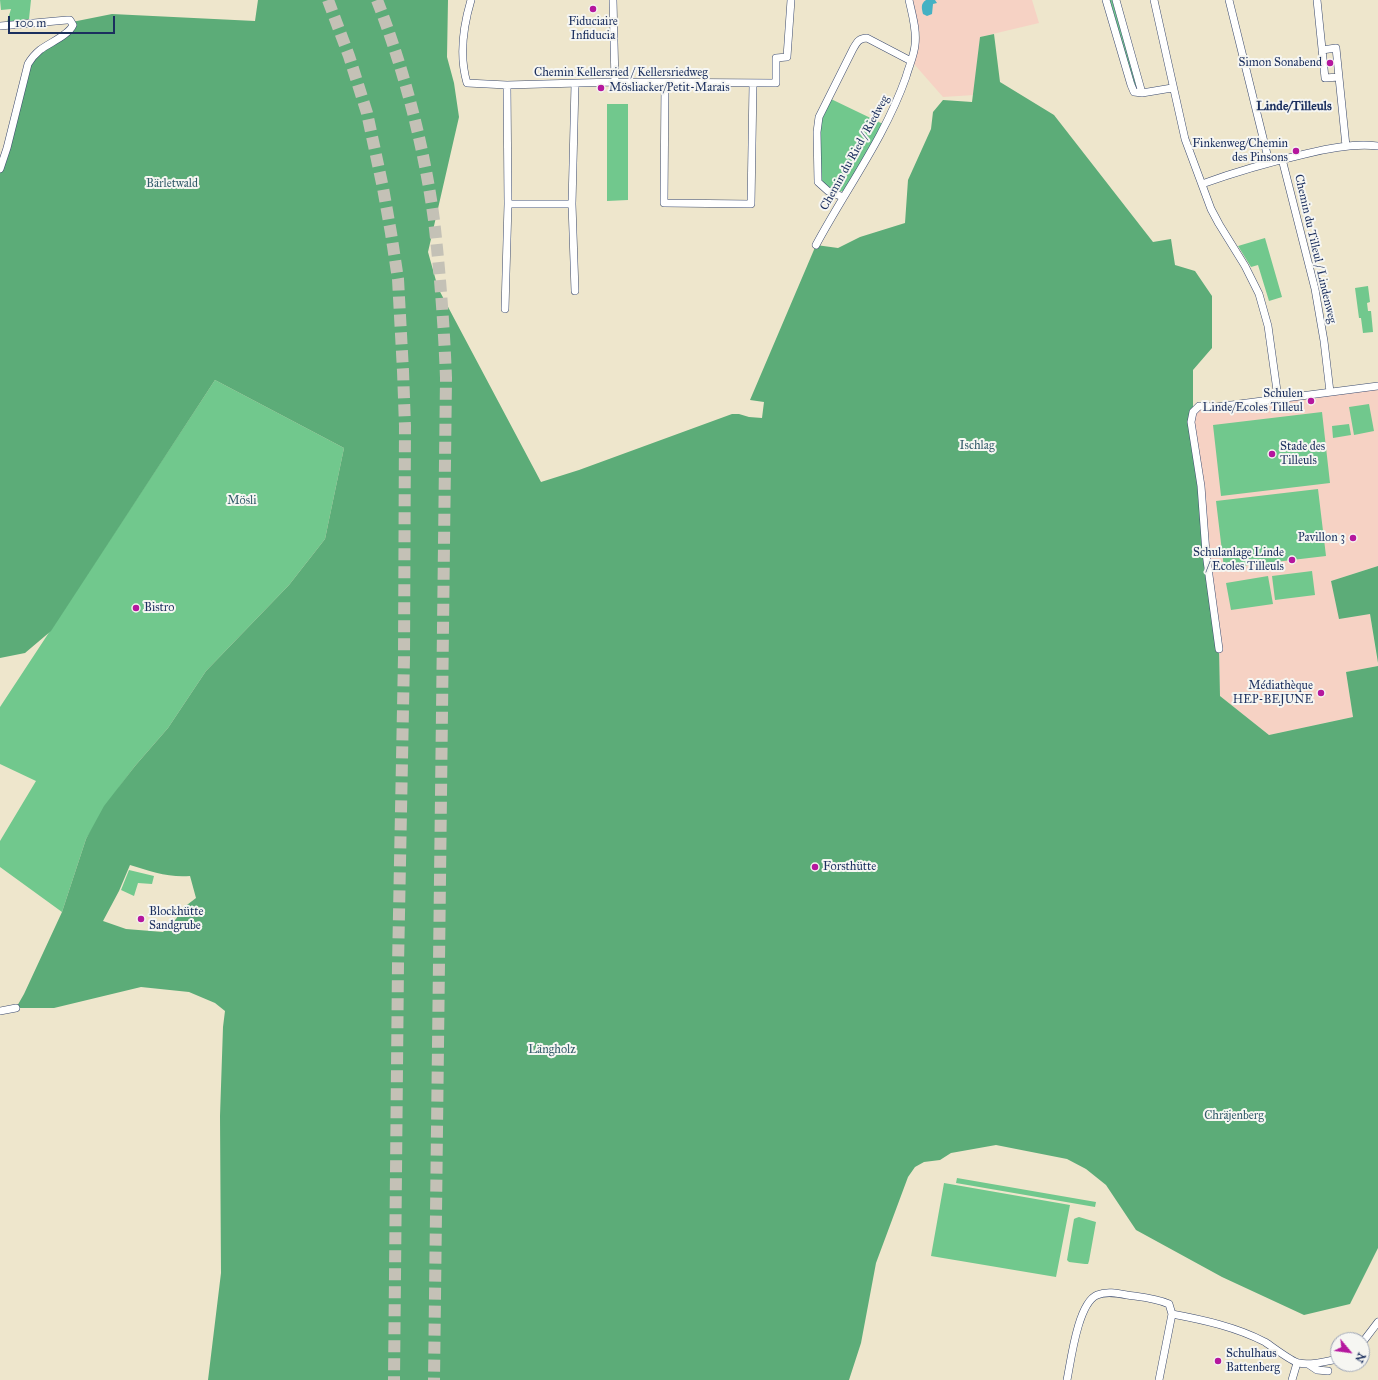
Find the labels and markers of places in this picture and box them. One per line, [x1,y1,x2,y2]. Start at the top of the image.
marker: Fiduciaire Infiducia [588,4,598,14]
place label: Fiduciaire Infiducia [568,15,618,43]
place label: Simon Sonabend [1239,56,1322,70]
marker: Simon Sonabend [1325,58,1335,68]
place label: Mösliacker/Petit-Marais [609,81,730,95]
marker: Mösliacker/Petit-Marais [596,83,606,93]
place label: Finkenweg/Chemin des Pinsons [1192,137,1288,165]
marker: Finkenweg/Chemin des Pinsons [1291,146,1301,156]
place label: Schulen Linde/Ecoles Tilleul [1203,387,1303,415]
marker: Schulen Linde/Ecoles Tilleul [1306,396,1316,406]
place label: Stade des Tilleuls [1280,440,1325,468]
marker: Stade des Tilleuls [1267,449,1277,459]
place label: Pavillon 3 [1298,531,1345,545]
marker: Pavillon 3 [1348,533,1358,543]
place label: Schulanlage Linde / Ecoles Tilleuls [1193,546,1284,574]
marker: Schulanlage Linde / Ecoles Tilleuls [1287,555,1297,565]
place label: Bistro [144,601,174,615]
marker: Bistro [131,603,141,613]
place label: Médiathèque HEP-BEJUNE [1233,679,1313,707]
marker: Médiathèque HEP-BEJUNE [1316,688,1326,698]
place label: Forsthütte [823,860,876,874]
marker: Forsthütte [810,862,820,872]
place label: Blockhütte Sandgrube [149,905,203,933]
marker: Blockhütte Sandgrube [136,914,146,924]
place label: Schulhaus Battenberg [1226,1347,1280,1375]
marker: Schulhaus Battenberg [1213,1356,1223,1366]

